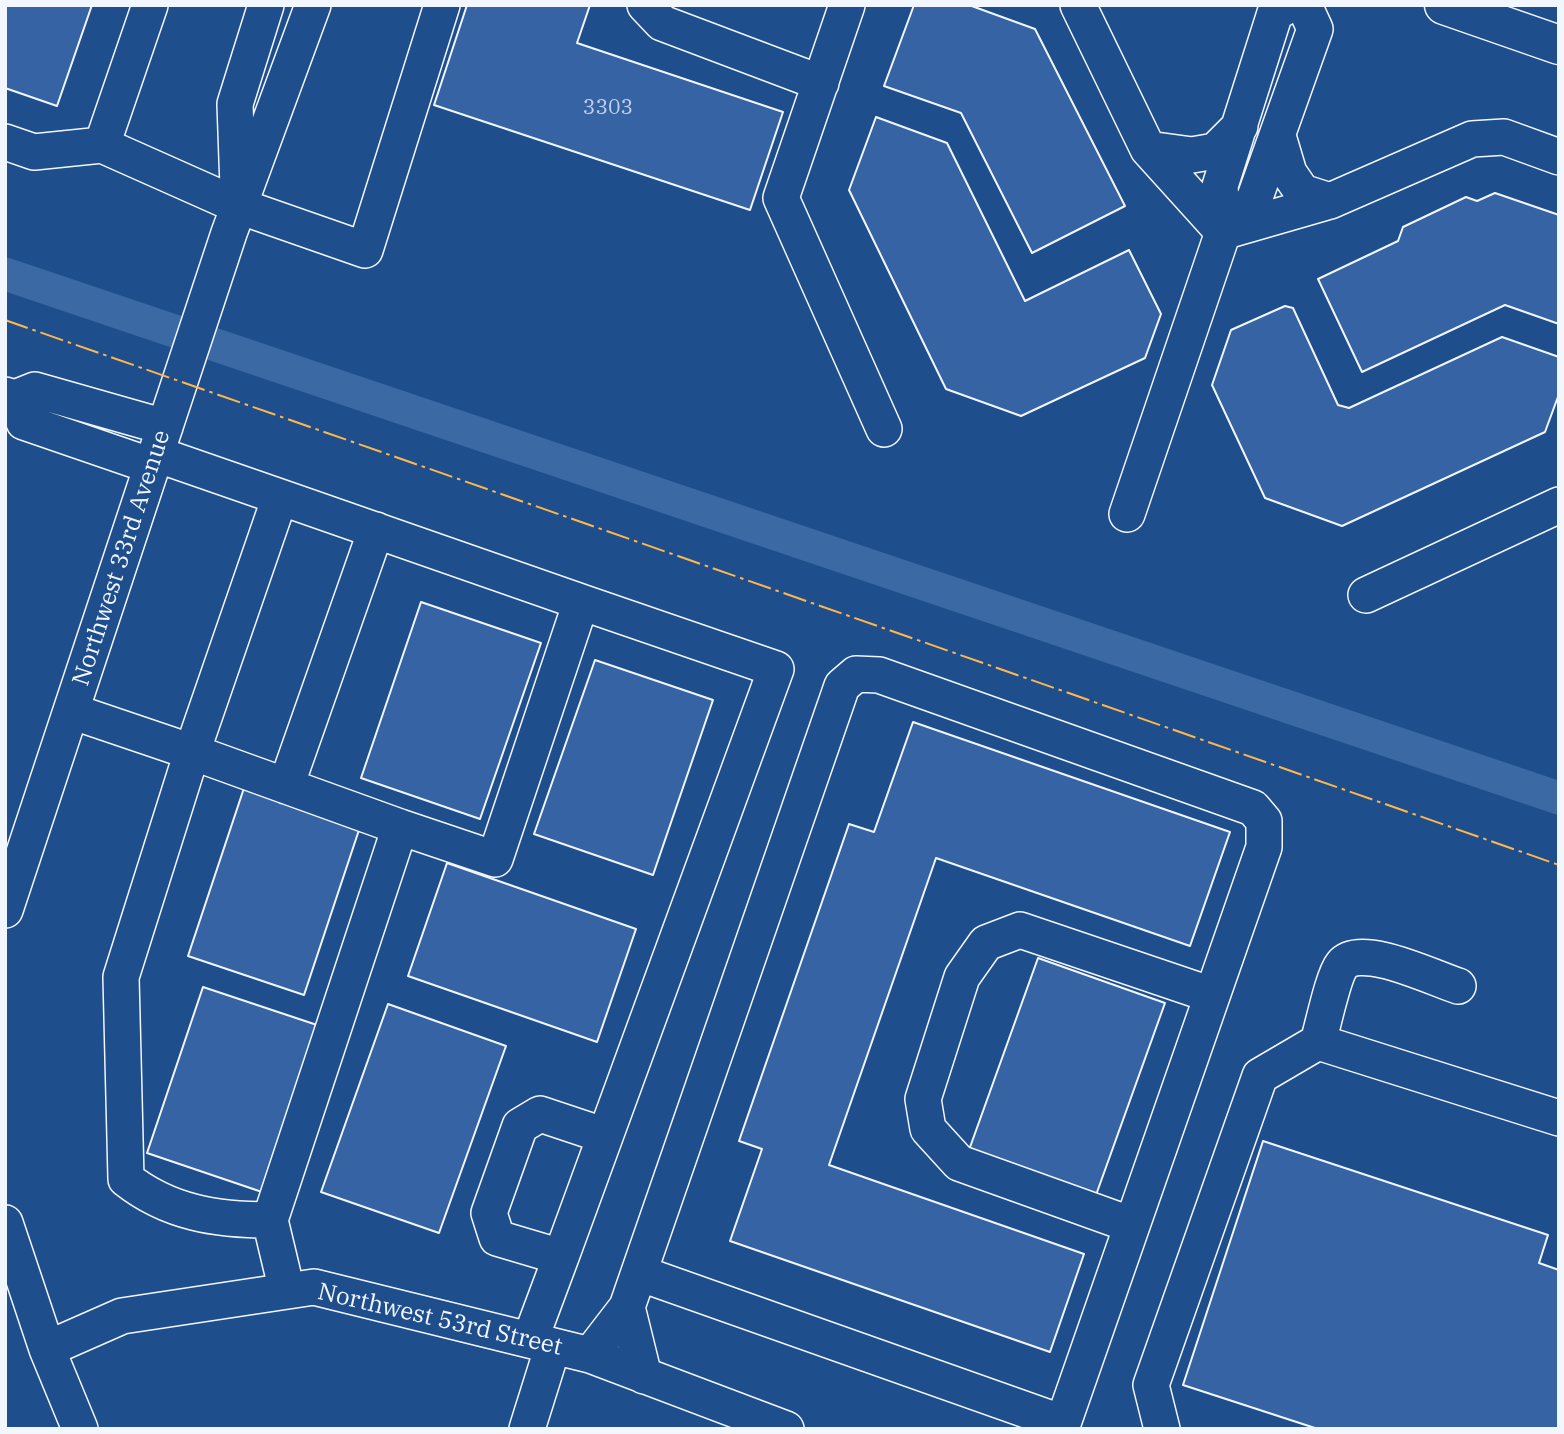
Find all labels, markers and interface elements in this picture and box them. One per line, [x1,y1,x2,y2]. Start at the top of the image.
house number: 3303 [583,95,633,121]
street label: Northwest 33rd Avenue [67,427,177,689]
street label: Northwest 53rd Street [315,1278,565,1362]

